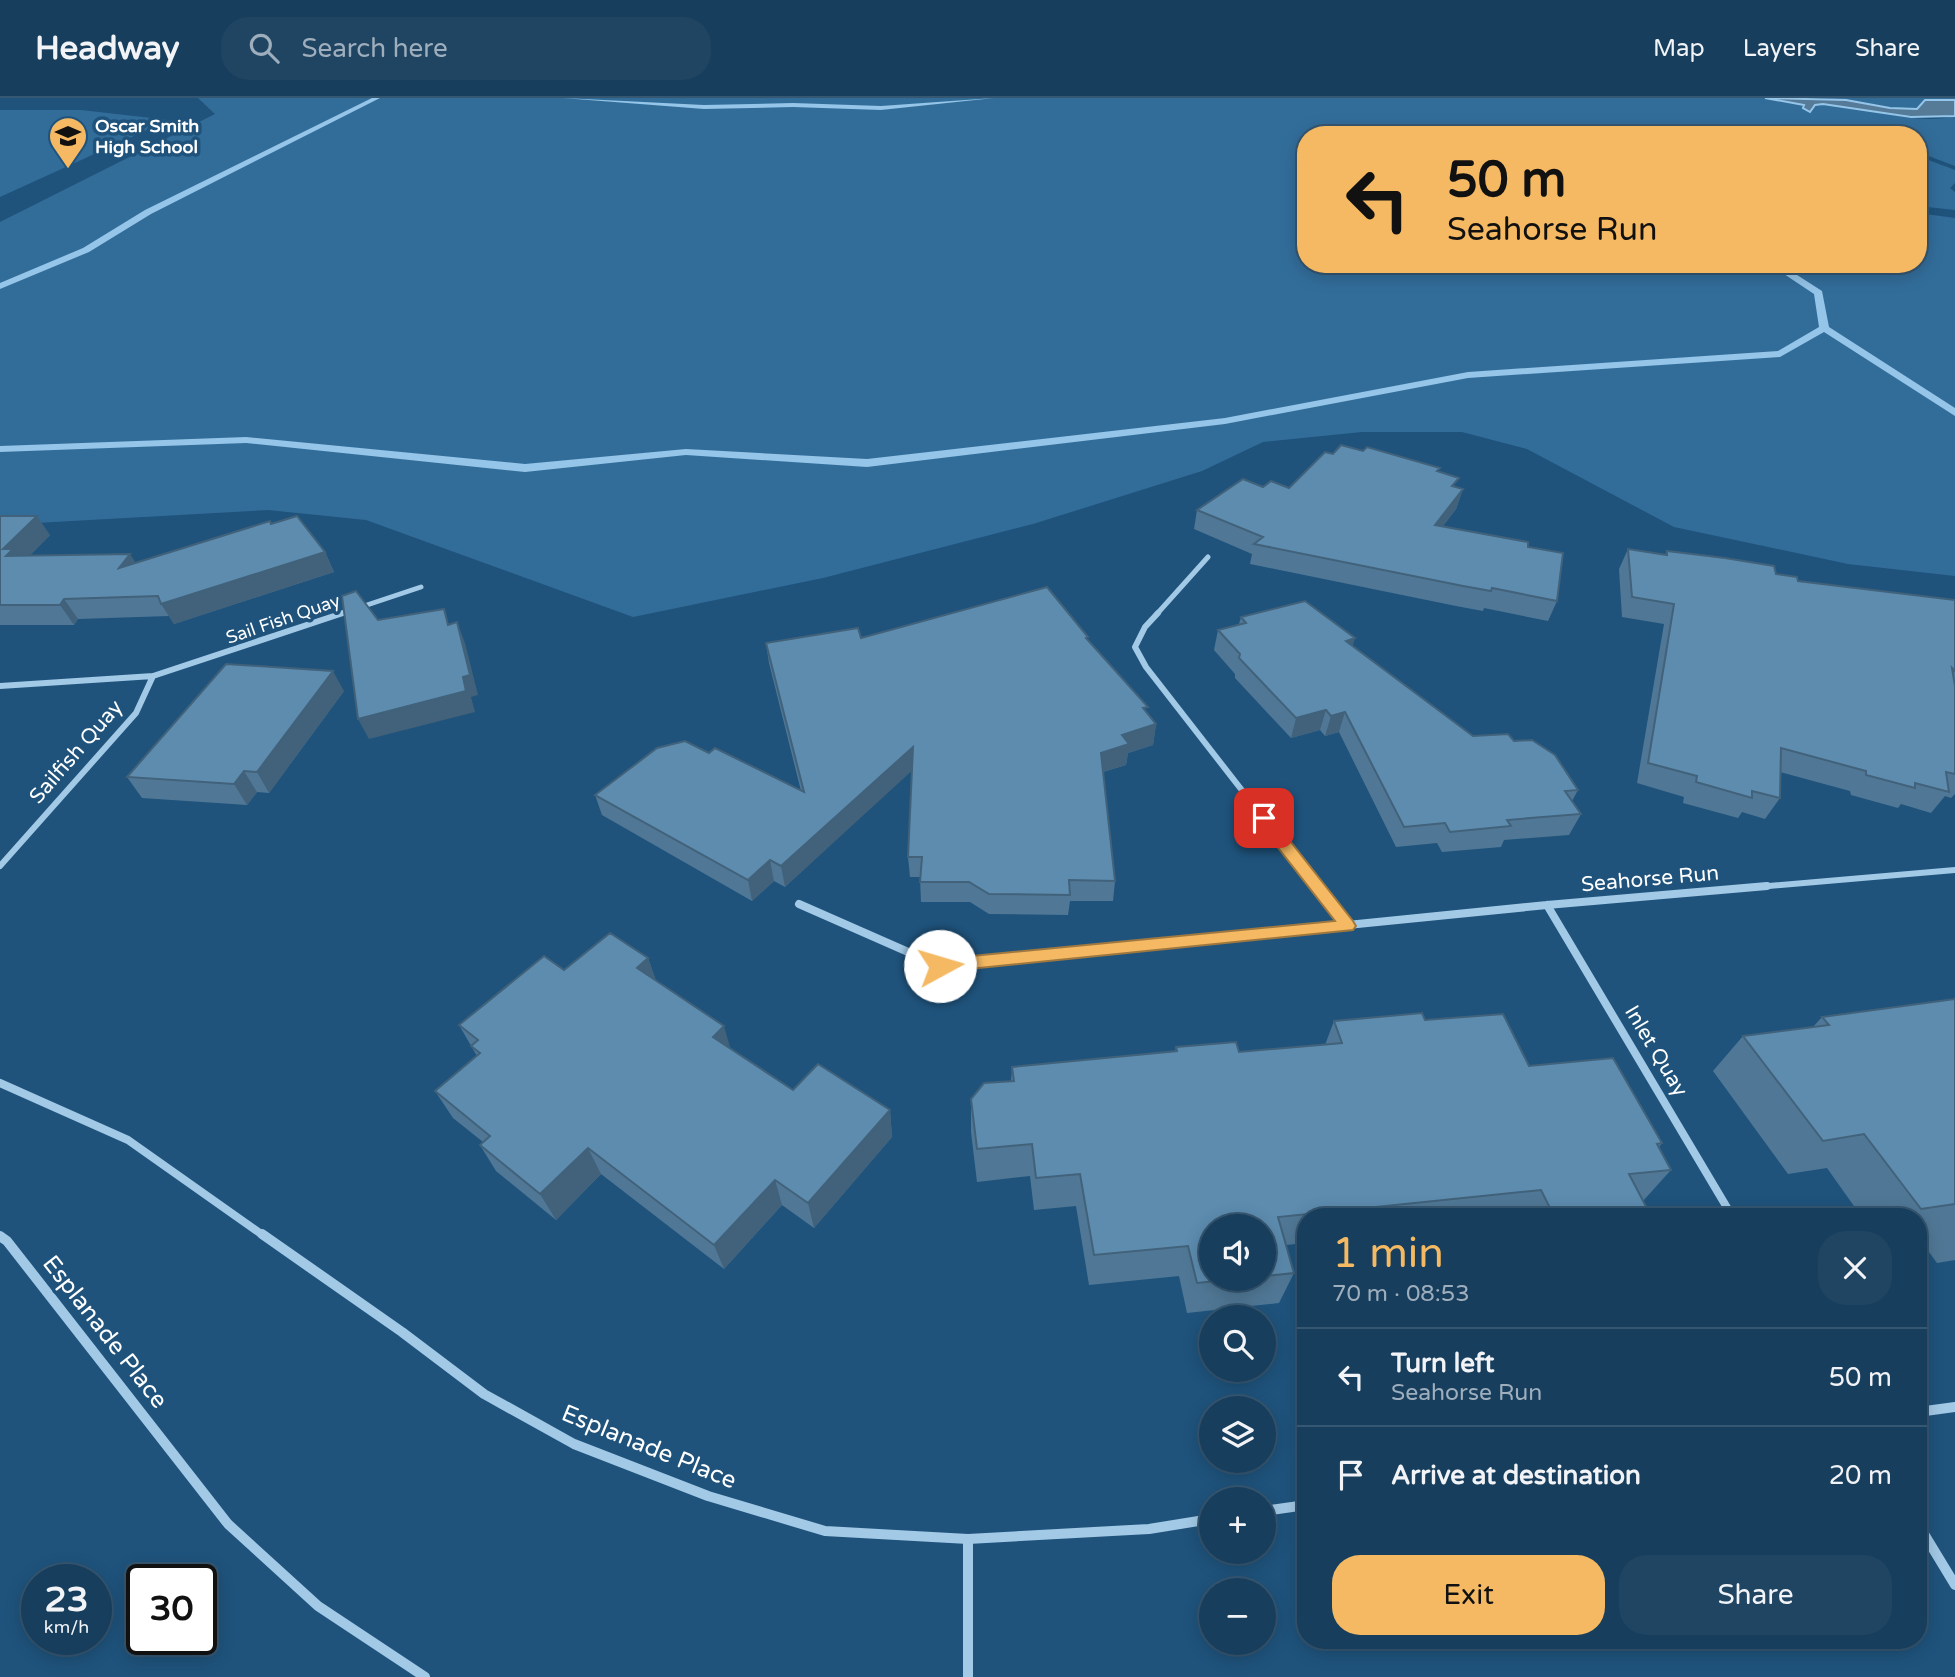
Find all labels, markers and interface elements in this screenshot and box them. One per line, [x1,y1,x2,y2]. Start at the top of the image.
search box [221,17,711,80]
text: Headway [35,29,179,68]
icon: search [245,29,283,67]
text: Search here [301,33,448,64]
text: Map [1653,34,1705,63]
text: Layers [1743,34,1817,63]
text: Share [1855,34,1920,63]
school or university icon: Oscar Smith High School [47,115,89,170]
place label: Oscar Smith High School [95,115,199,158]
text: 50 m [1447,151,1566,210]
icon: left [1332,154,1423,245]
text: Seahorse Run [1447,211,1658,249]
street label: Sail Fish Quay [223,589,343,649]
street label: Sailfish Quay [24,695,128,809]
pin [1234,788,1294,848]
icon: arrive [1245,799,1283,837]
street label: Seahorse Run [1580,861,1720,897]
position arrow [903,929,977,1003]
street label: Inlet Quay [1619,1001,1693,1101]
map controls [1199,1214,1276,1655]
button: sound [1199,1214,1276,1291]
text: 1 min [1332,1228,1444,1279]
button: close [1818,1231,1892,1305]
street label: Esplanade Place [36,1250,174,1414]
text: 70 m · 08:53 [1332,1280,1470,1308]
button: search [1199,1305,1276,1382]
text: Turn left [1391,1348,1494,1379]
icon: left [1332,1358,1370,1396]
text: 50 m [1829,1362,1892,1393]
text: Seahorse Run [1391,1379,1542,1407]
button: layers [1199,1396,1276,1473]
street label: Esplanade Place [557,1399,741,1495]
icon: arrive [1332,1456,1370,1494]
text: Arrive at destination [1391,1460,1641,1491]
text: 20 m [1829,1460,1892,1491]
button: + [1199,1487,1276,1564]
button: Exit [1332,1555,1605,1635]
button: Share [1619,1555,1892,1635]
speed limit sign: 30 [126,1564,217,1655]
button: − [1199,1578,1276,1655]
text: 23 [45,1579,88,1621]
text: km/h [44,1616,89,1638]

